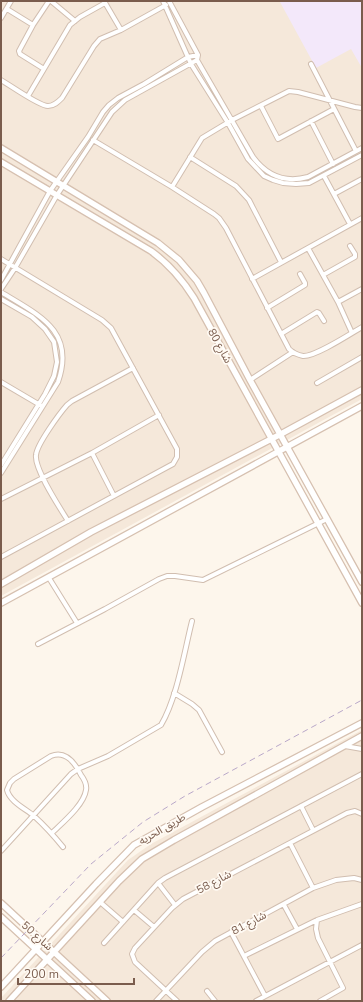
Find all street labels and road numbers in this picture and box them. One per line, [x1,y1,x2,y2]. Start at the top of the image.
street label: شارع 80 [204,326,236,366]
street label: طريق الحريه [136,810,188,848]
street label: شارع 58 [194,866,234,897]
street label: شارع 81 [229,907,269,938]
street label: شارع 50 [18,918,56,954]

